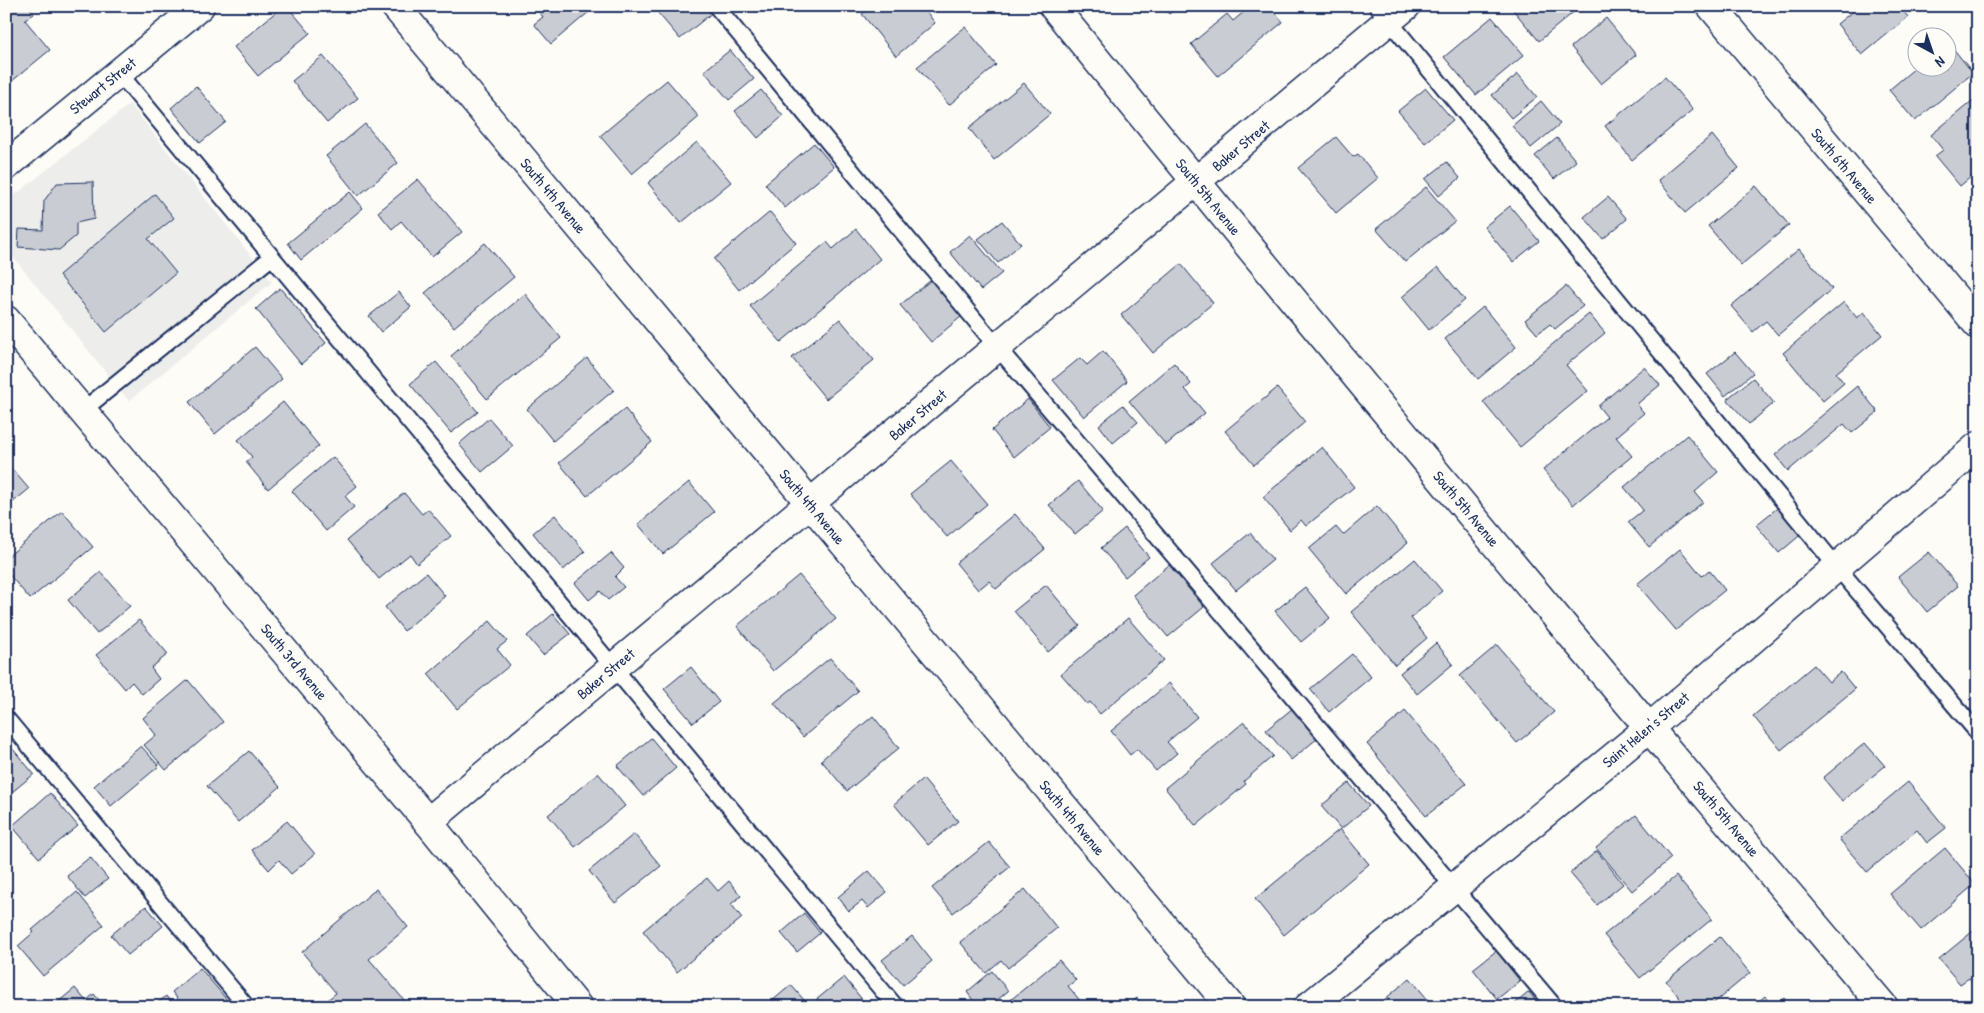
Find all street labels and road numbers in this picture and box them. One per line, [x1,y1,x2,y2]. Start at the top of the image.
street label: Stewart Street [65,52,141,119]
street label: Baker Street [1207,115,1275,176]
street label: South 6th Avenue [1807,123,1882,208]
street label: South 4th Avenue [516,154,591,238]
street label: South 5th Avenue [1171,154,1246,240]
street label: Baker Street [884,384,952,445]
street label: South 4th Avenue [775,465,850,549]
street label: South 5th Avenue [1428,466,1504,551]
street label: South 3rd Avenue [256,619,333,704]
street label: Baker Street [572,643,640,704]
street label: Saint Helen's Street [1598,686,1694,772]
street label: South 4th Avenue [1035,776,1110,860]
street label: South 5th Avenue [1688,776,1764,861]

